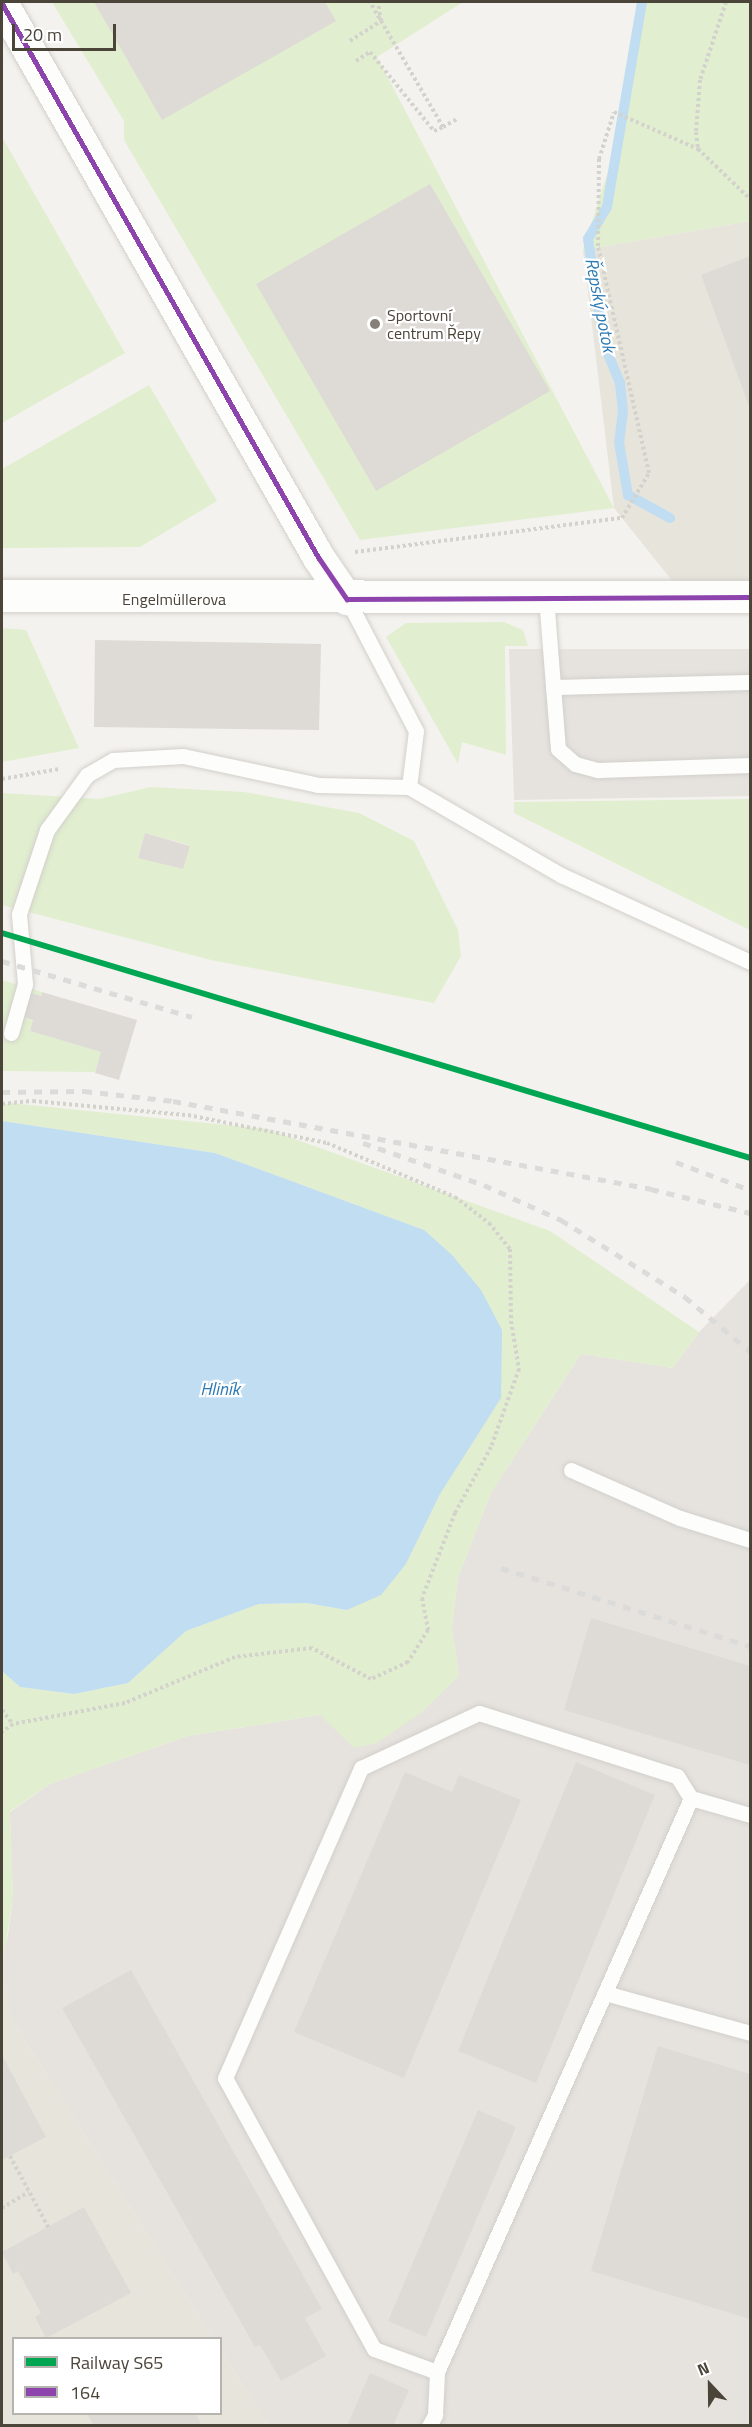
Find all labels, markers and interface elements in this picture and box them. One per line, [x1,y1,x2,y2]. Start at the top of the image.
scale bar [15,12,118,50]
text: 20 m [23,21,62,48]
water label: Řepský potok [580,256,620,354]
place label: Sportovní centrum Řepy [387,305,481,343]
marker: Sportovní centrum Řepy [368,317,382,331]
street label: Engelmüllerova [122,589,226,609]
water label: Hliník [200,1378,240,1400]
legend [12,2337,222,2415]
text: Railway S65 [70,2349,163,2376]
north arrow [680,2355,740,2415]
text: N [694,2355,713,2382]
text: 164 [70,2379,100,2406]

